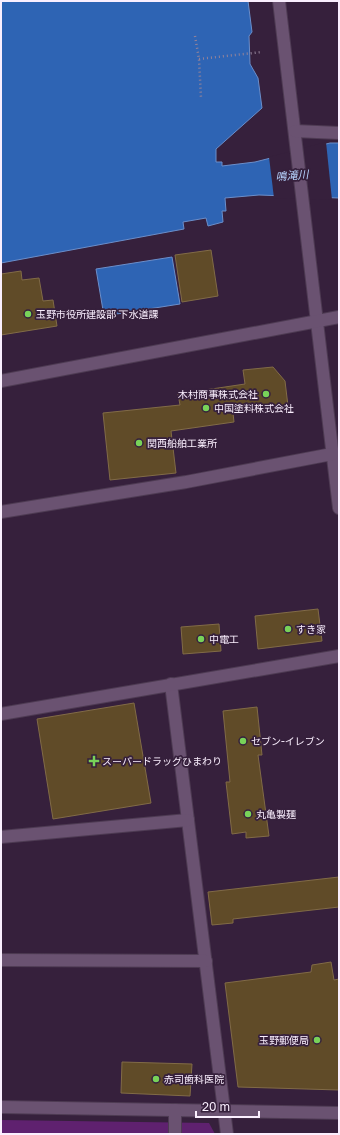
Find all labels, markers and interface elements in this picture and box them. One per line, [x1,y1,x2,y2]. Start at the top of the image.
water label: 鳴滝川 [275,167,310,183]
place label: 玉野市役所建設部 下水道課 [36,308,159,320]
marker: 玉野市役所建設部 下水道課 [23,309,33,319]
place label: 木村商事株式会社 [178,388,258,400]
marker: 木村商事株式会社 [261,389,271,399]
place label: 中国塗料株式会社 [214,402,294,414]
marker: 中国塗料株式会社 [201,403,211,413]
place label: 関西船舶工業所 [147,437,217,449]
marker: 関西船舶工業所 [134,438,144,448]
place label: すき家 [296,623,326,635]
marker: すき家 [283,624,293,634]
place label: 中電工 [209,633,239,645]
marker: 中電工 [196,634,206,644]
place label: セブン-イレブン [251,735,325,747]
marker: セブン-イレブン [238,736,248,746]
place label: スーパードラッグひまわり [102,755,222,767]
marker: スーパードラッグひまわり [89,756,99,766]
place label: 丸亀製麺 [256,808,296,820]
marker: 丸亀製麺 [243,809,253,819]
place label: 玉野郵便局 [259,1034,309,1046]
marker: 玉野郵便局 [312,1035,322,1045]
place label: 赤司歯科医院 [164,1073,224,1085]
marker: 赤司歯科医院 [151,1074,161,1084]
scale bar [196,1093,259,1119]
text: 20 m [202,1099,230,1114]

